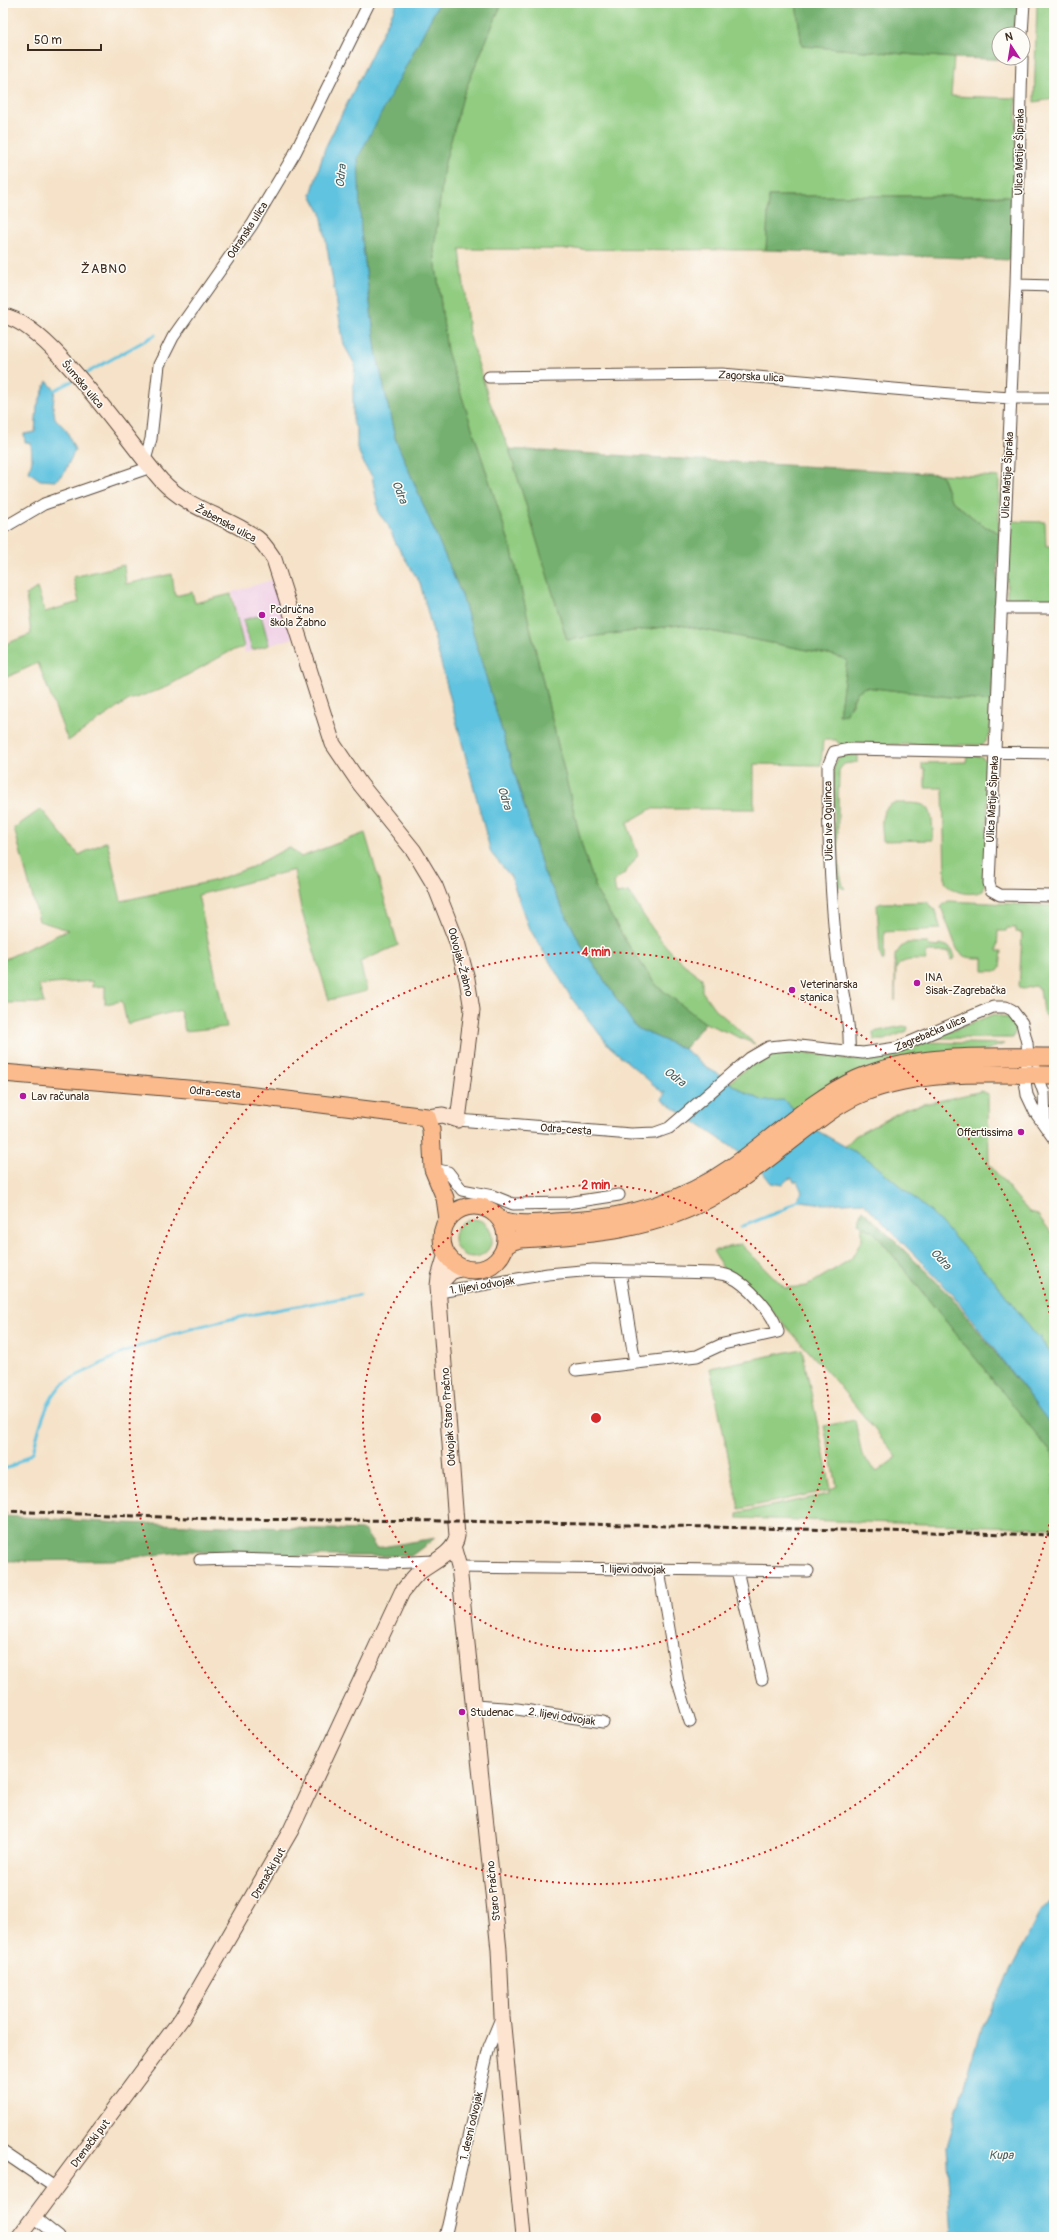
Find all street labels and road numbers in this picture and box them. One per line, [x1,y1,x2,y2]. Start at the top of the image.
street label: Ulica Matije Šipraka [1011,108,1027,196]
street label: Odranska ulica [224,200,271,261]
street label: Šumska ulica [59,357,107,411]
street label: Zagorska ulica [718,368,784,385]
street label: Ulica Matije Šipraka [998,431,1016,519]
street label: Žabenska ulica [193,502,259,545]
street label: Ulica Matije Šipraka [983,755,1001,843]
street label: Ulica Ive Ogulinca [821,781,836,861]
street label: Odvojak-Žabno [445,926,476,998]
street label: Zagrebačka ulica [892,1013,968,1054]
street label: Odra-cesta [189,1084,241,1101]
street label: Odra-cesta [540,1121,592,1138]
street label: 1. lijevi odvojak [449,1274,516,1297]
street label: Odvojak Staro Pračno [439,1367,458,1467]
street label: 1. lijevi odvojak [600,1562,666,1577]
street label: 2. lijevi odvojak [528,1705,597,1728]
street label: Drenački put [249,1845,289,1901]
street label: Staro Pračno [484,1860,503,1922]
street label: 1. desni odvojak [457,2090,486,2162]
street label: Drenački put [68,2116,113,2170]

